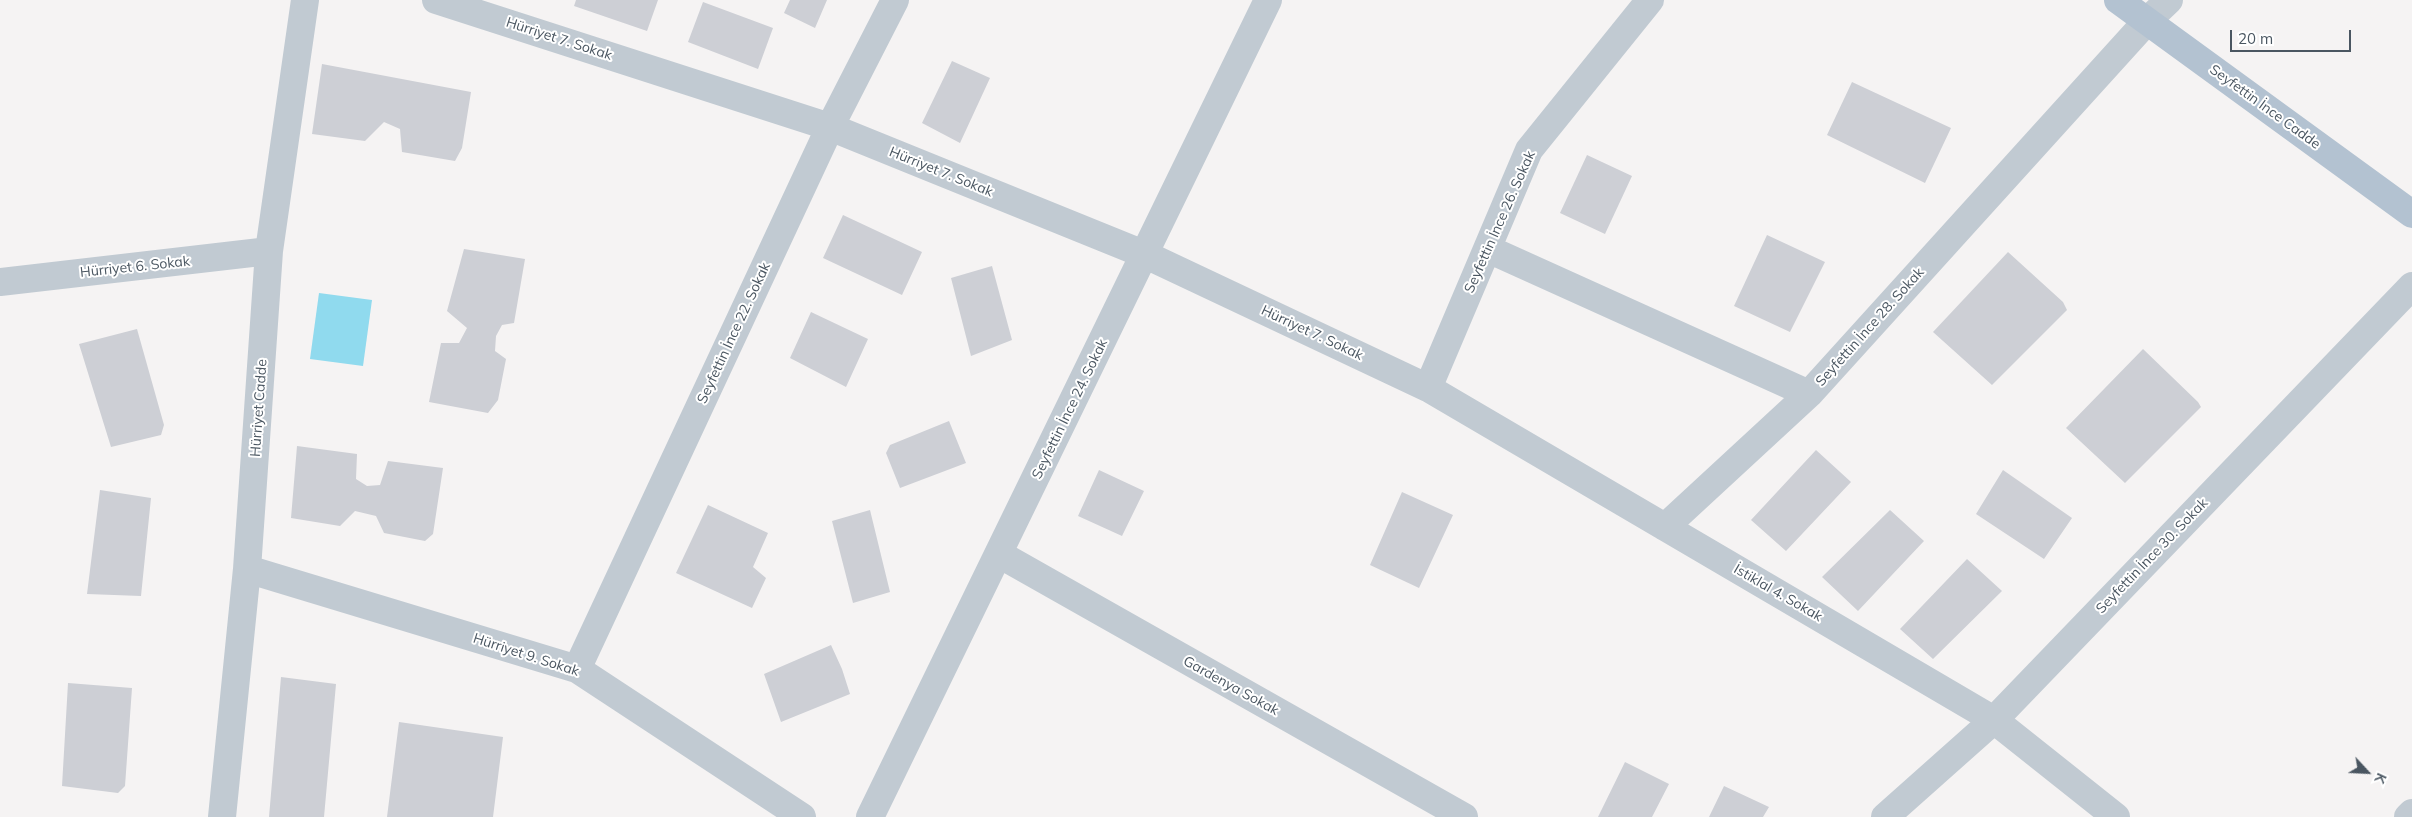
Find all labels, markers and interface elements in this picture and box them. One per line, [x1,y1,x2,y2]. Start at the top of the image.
street label: Hürriyet 7. Sokak [504,14,614,64]
scale bar [2232,20,2353,52]
text: 20 m [2238,29,2273,48]
street label: Seyfettin İnce Cadde [2206,61,2324,153]
street label: Hürriyet 7. Sokak [887,144,995,200]
street label: Seyfettin İnce 26. Sokak [1461,148,1539,296]
street label: Hürriyet 6. Sokak [79,253,191,281]
street label: Seyfettin İnce 22. Sokak [694,260,774,406]
street label: Seyfettin İnce 28. Sokak [1812,264,1928,390]
street label: Hürriyet 7. Sokak [1258,302,1366,364]
street label: Seyfettin İnce 24. Sokak [1029,336,1111,482]
street label: Hürriyet Cadde [247,359,271,457]
street label: Seyfettin İnce 30. Sokak [2093,495,2211,617]
street label: İstiklal 4. Sokak [1731,561,1825,625]
street label: Hürriyet 9. Sokak [471,630,581,680]
street label: Gardenya Sokak [1180,653,1282,719]
north arrow [2342,747,2392,797]
text: K [2370,770,2391,786]

